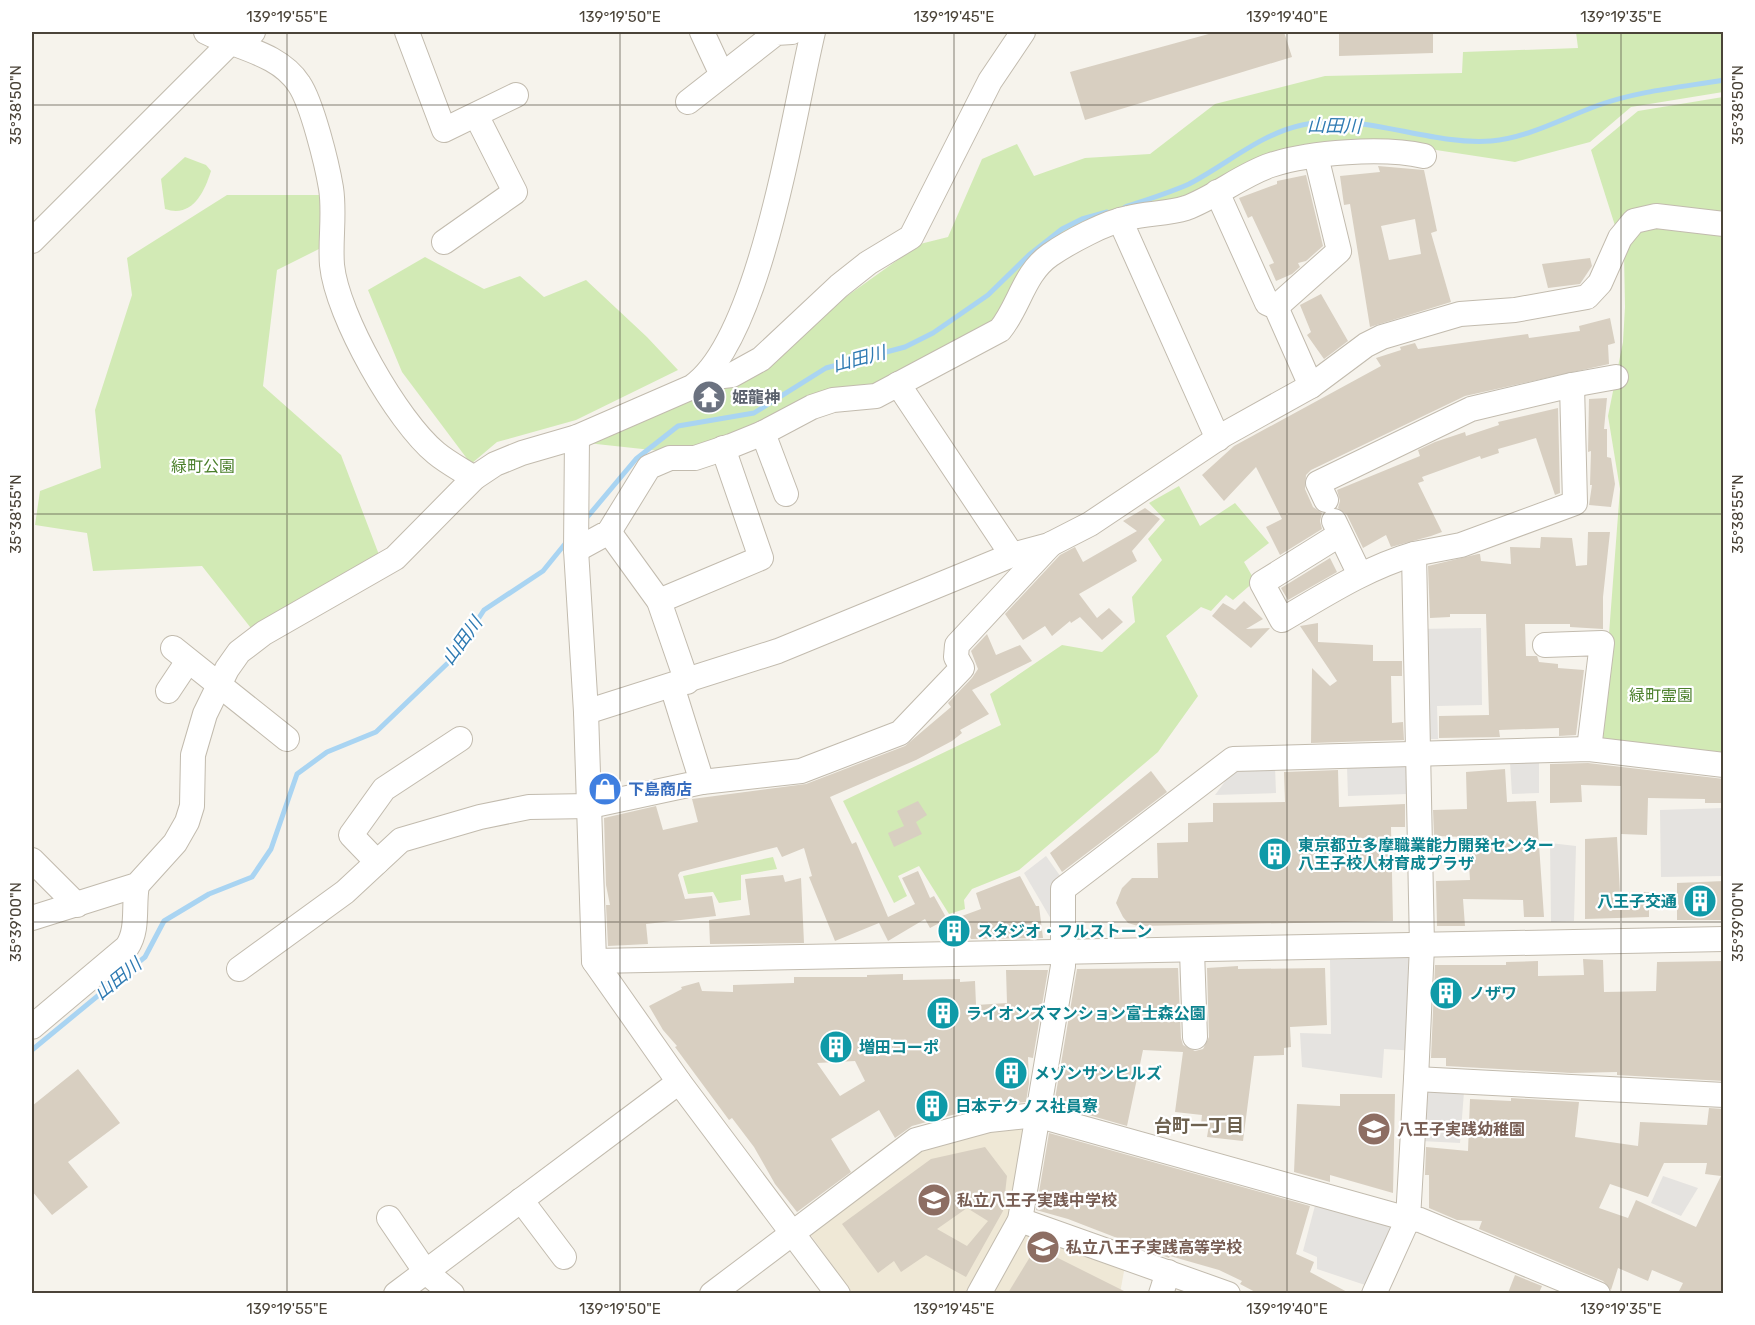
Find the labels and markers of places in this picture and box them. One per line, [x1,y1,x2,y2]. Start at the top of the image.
temple icon: 姫龍神 [691,379,727,415]
place label: 姫龍神 [732,388,780,407]
shop icon: 下島商店 [587,771,623,807]
place label: 下島商店 [628,780,692,799]
building icon: 東京都立多摩職業能力開発センター 八王子校人材育成プラザ [1257,836,1293,872]
place label: 東京都立多摩職業能力開発センター 八王子校人材育成プラザ [1298,836,1554,873]
building icon: 八王子交通 [1682,883,1718,919]
place label: 八王子交通 [1597,892,1677,911]
building icon: スタジオ・フルストーン [936,913,972,949]
place label: スタジオ・フルストーン [977,922,1152,941]
building icon: ノザワ [1428,975,1464,1011]
place label: ノザワ [1469,984,1517,1003]
building icon: ライオンズマンション富士森公園 [925,995,961,1031]
place label: ライオンズマンション富士森公園 [966,1004,1206,1023]
building icon: 増田コーポ [818,1029,854,1065]
place label: 増田コーポ [859,1038,939,1057]
building icon: メゾンサンヒルズ [993,1055,1029,1091]
place label: メゾンサンヒルズ [1034,1064,1162,1083]
building icon: 日本テクノス社員寮 [914,1088,950,1124]
place label: 日本テクノス社員寮 [955,1097,1098,1116]
school or university icon: 八王子実践幼稚園 [1356,1111,1392,1147]
place label: 八王子実践幼稚園 [1397,1120,1525,1139]
school or university icon: 私立八王子実践中学校 [916,1182,952,1218]
place label: 私立八王子実践中学校 [957,1191,1117,1210]
school or university icon: 私立八王子実践高等学校 [1025,1229,1061,1265]
place label: 私立八王子実践高等学校 [1066,1238,1242,1257]

